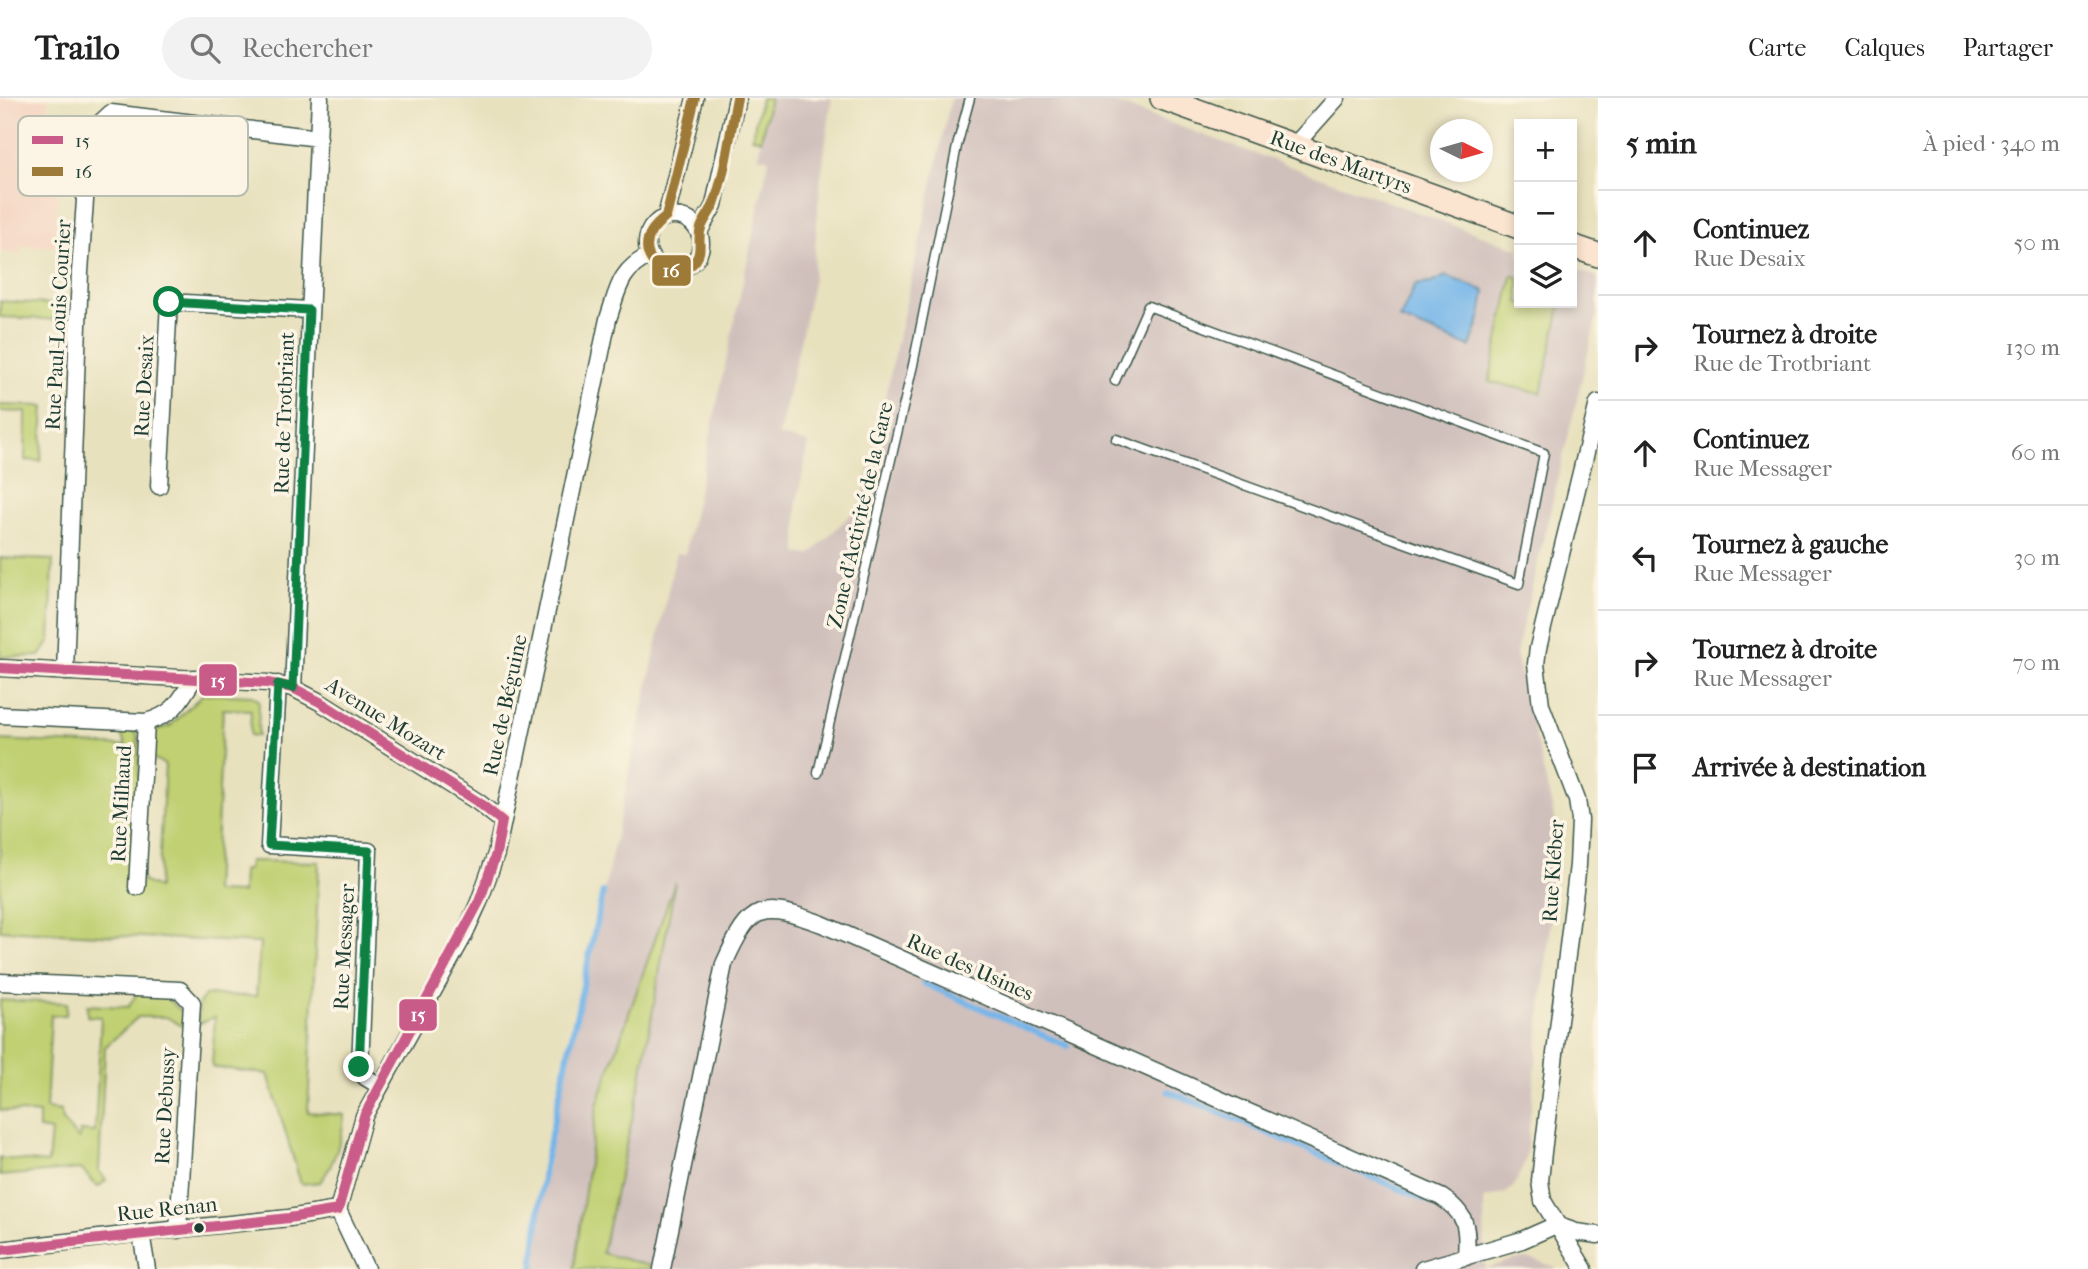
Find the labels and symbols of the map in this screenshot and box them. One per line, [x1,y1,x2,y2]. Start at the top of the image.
legend [18,116,248,196]
north arrow [1430,119,1493,182]
street label: Rue des Martyrs [1267,125,1415,199]
text: 15 [75,130,90,152]
text: 16 [75,161,93,183]
street label: Rue Paul-Louis Courier [40,219,76,431]
line badge: 16 [651,254,692,287]
text: 16 [663,260,680,282]
route start [153,286,184,317]
street label: Rue de Trotbriant [269,331,299,495]
street label: Rue Desaix [129,334,159,438]
street label: Zone d’Activité de la Gare [822,399,898,631]
street label: Rue de Béguine [478,632,532,778]
line badge: 15 [198,663,238,697]
text: 15 [211,670,225,692]
street label: Avenue Mozart [321,672,451,766]
street label: Rue Milhaud [106,744,136,863]
street label: Rue Kléber [1537,819,1569,923]
street label: Rue Messager [329,883,359,1011]
street label: Rue des Usines [903,928,1037,1006]
line badge: 15 [398,998,438,1032]
text: 15 [411,1004,425,1026]
street label: Rue Debussy [150,1046,180,1165]
route end [343,1051,374,1082]
street label: Rue Renan [116,1192,218,1226]
unlabelled marker [192,1221,206,1235]

